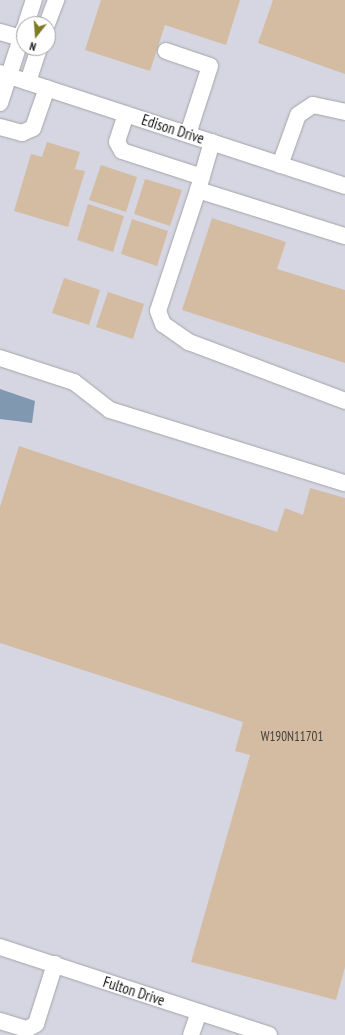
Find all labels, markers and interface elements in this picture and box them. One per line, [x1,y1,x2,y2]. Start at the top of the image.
north arrow [16,16,56,56]
text: N [28,39,38,54]
street label: Edison Drive [139,110,207,148]
house number: W190N11701 [261,729,323,745]
street label: Fulton Drive [101,973,167,1009]

